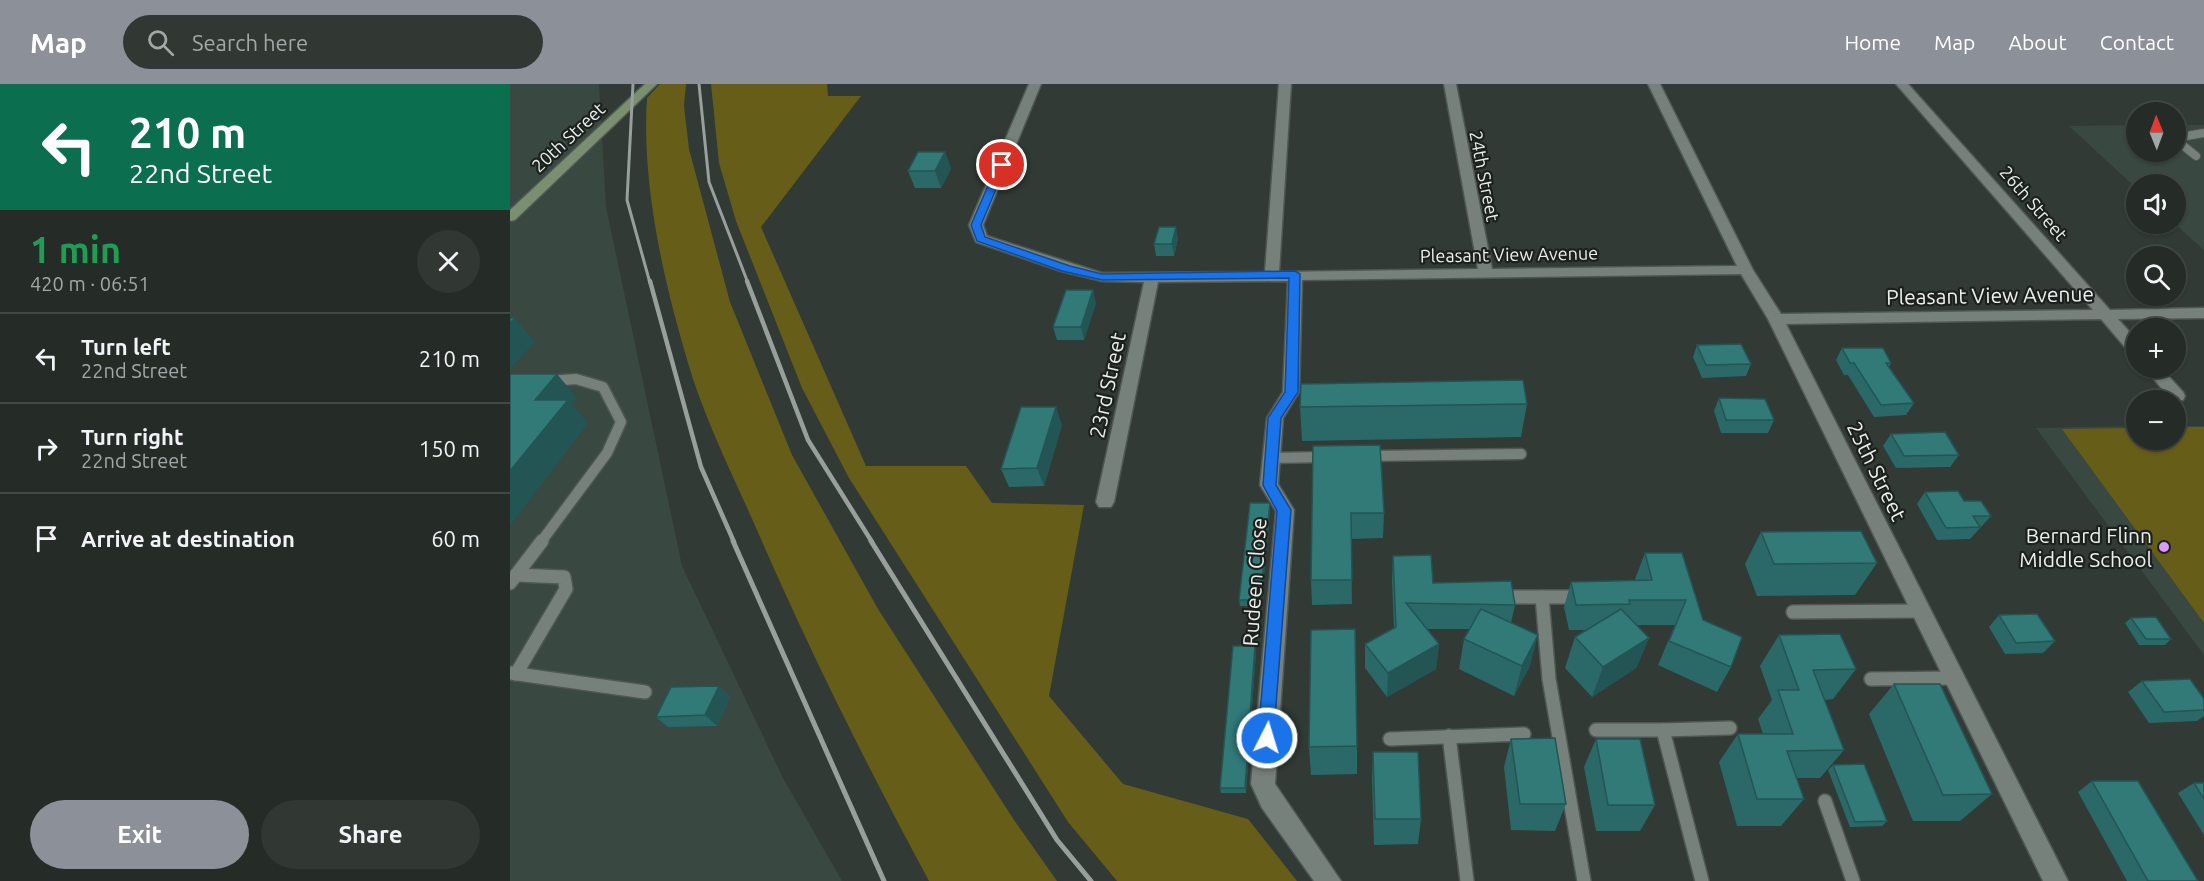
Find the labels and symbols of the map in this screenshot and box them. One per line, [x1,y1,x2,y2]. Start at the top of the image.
street label: 20th Street [528,98,608,176]
north arrow [2126,102,2186,162]
street label: 24th Street [1466,129,1504,223]
pin [976,139,1027,190]
street label: 26th Street [1996,162,2072,244]
street label: Pleasant View Avenue [1420,242,1598,266]
street label: Pleasant View Avenue [1886,281,2094,309]
street label: 23rd Street [1084,330,1130,440]
street label: 25th Street [1843,417,1911,525]
street label: Rudeen Close [1238,517,1270,647]
place label: Bernard Flinn Middle School [2019,523,2152,571]
marker: Bernard Flinn Middle School [2157,540,2171,554]
position arrow [1235,706,1299,770]

